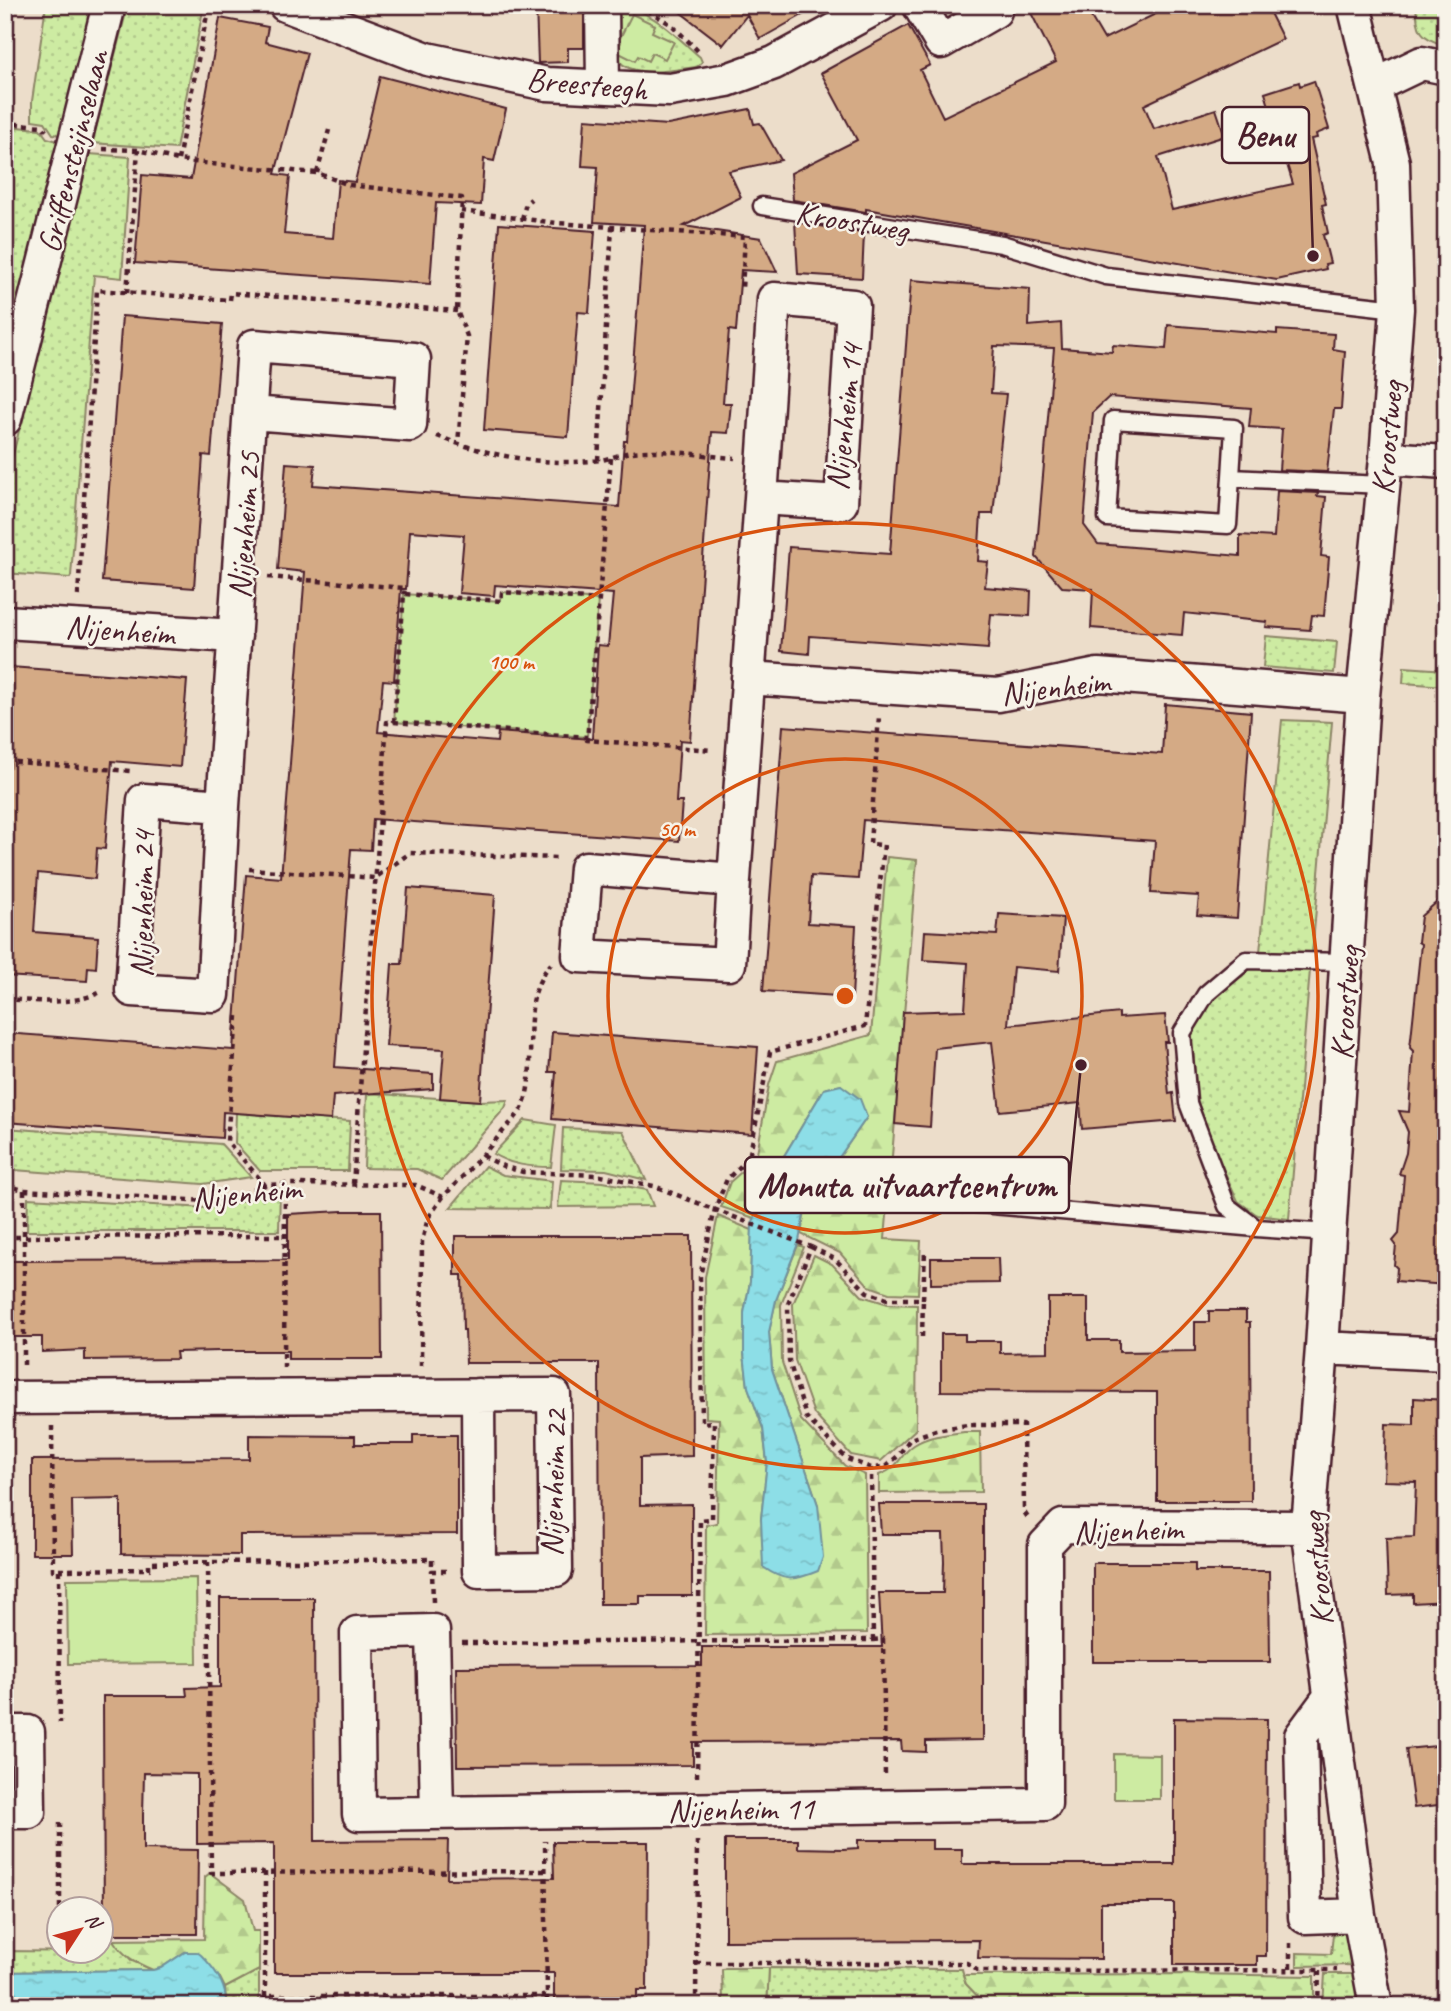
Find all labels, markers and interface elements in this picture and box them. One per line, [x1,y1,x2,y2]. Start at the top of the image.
street label: Griffensteijnselaan [28,43,119,257]
street label: Breesteegh [525,58,651,110]
callout: Benu [1222,107,1309,163]
text: Benu [1235,113,1298,158]
street label: Kroostweg [793,191,913,251]
street label: Nijenheim 14 [815,339,873,492]
street label: Kroostweg [1361,378,1413,496]
street label: Nijenheim 25 [218,448,270,600]
street label: Nijenheim [64,605,178,655]
text: 100 m [488,649,536,675]
street label: Nijenheim [998,659,1114,714]
text: 50 m [659,816,697,842]
street label: Nijenheim 24 [120,827,164,978]
street label: Kroostweg [1320,943,1370,1061]
centre of rings [833,984,857,1008]
callout: Monuta uitvaartcentrum [745,1157,1069,1213]
text: Monuta uitvaartcentrum [758,1163,1059,1208]
street label: Nijenheim [190,1166,305,1220]
street label: Nijenheim 22 [529,1406,577,1557]
street label: Nijenheim [1073,1507,1186,1553]
street label: Kroostweg [1291,1508,1343,1627]
street label: Nijenheim 11 [667,1787,817,1831]
north arrow [46,1896,116,1966]
text: N [80,1909,108,1935]

